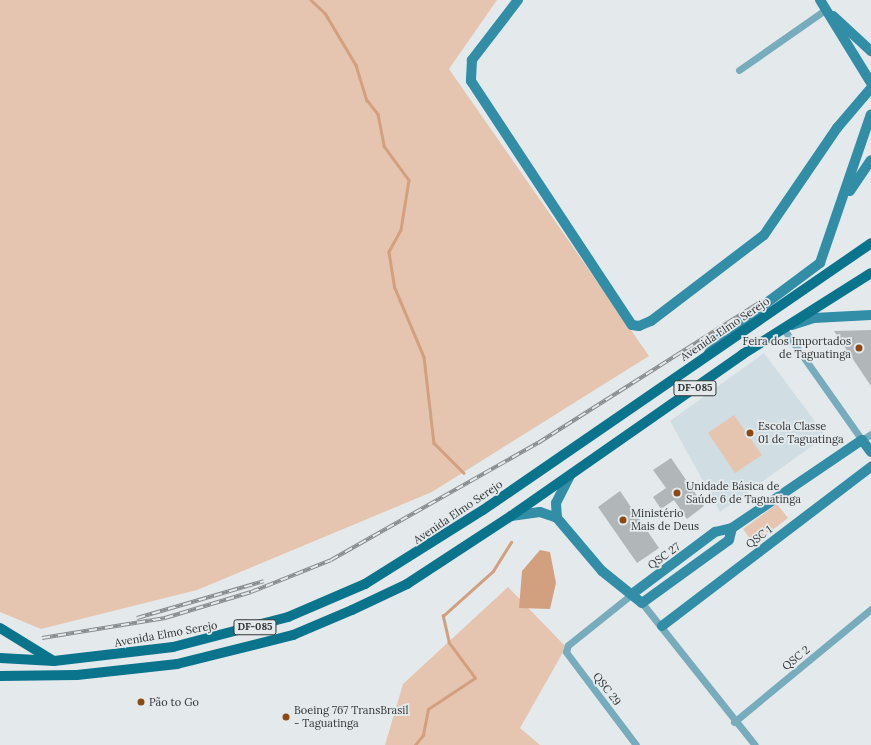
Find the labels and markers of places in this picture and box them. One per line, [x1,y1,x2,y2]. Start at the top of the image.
place label: Feira dos Importados de Taguatinga [743,335,851,361]
marker: Feira dos Importados de Taguatinga [854,343,864,353]
place label: Escola Classe 01 de Taguatinga [758,420,844,446]
marker: Escola Classe 01 de Taguatinga [745,428,755,438]
place label: Unidade Básica de Saúde 6 de Taguatinga [686,480,801,506]
marker: Unidade Básica de Saúde 6 de Taguatinga [671,487,683,499]
place label: Ministério Mais de Deus [631,507,699,533]
marker: Ministério Mais de Deus [618,515,628,525]
place label: Pão to Go [149,695,199,709]
marker: Pão to Go [136,697,146,707]
place label: Boeing 767 TransBrasil - Taguatinga [294,704,408,730]
marker: Boeing 767 TransBrasil - Taguatinga [281,712,291,722]

